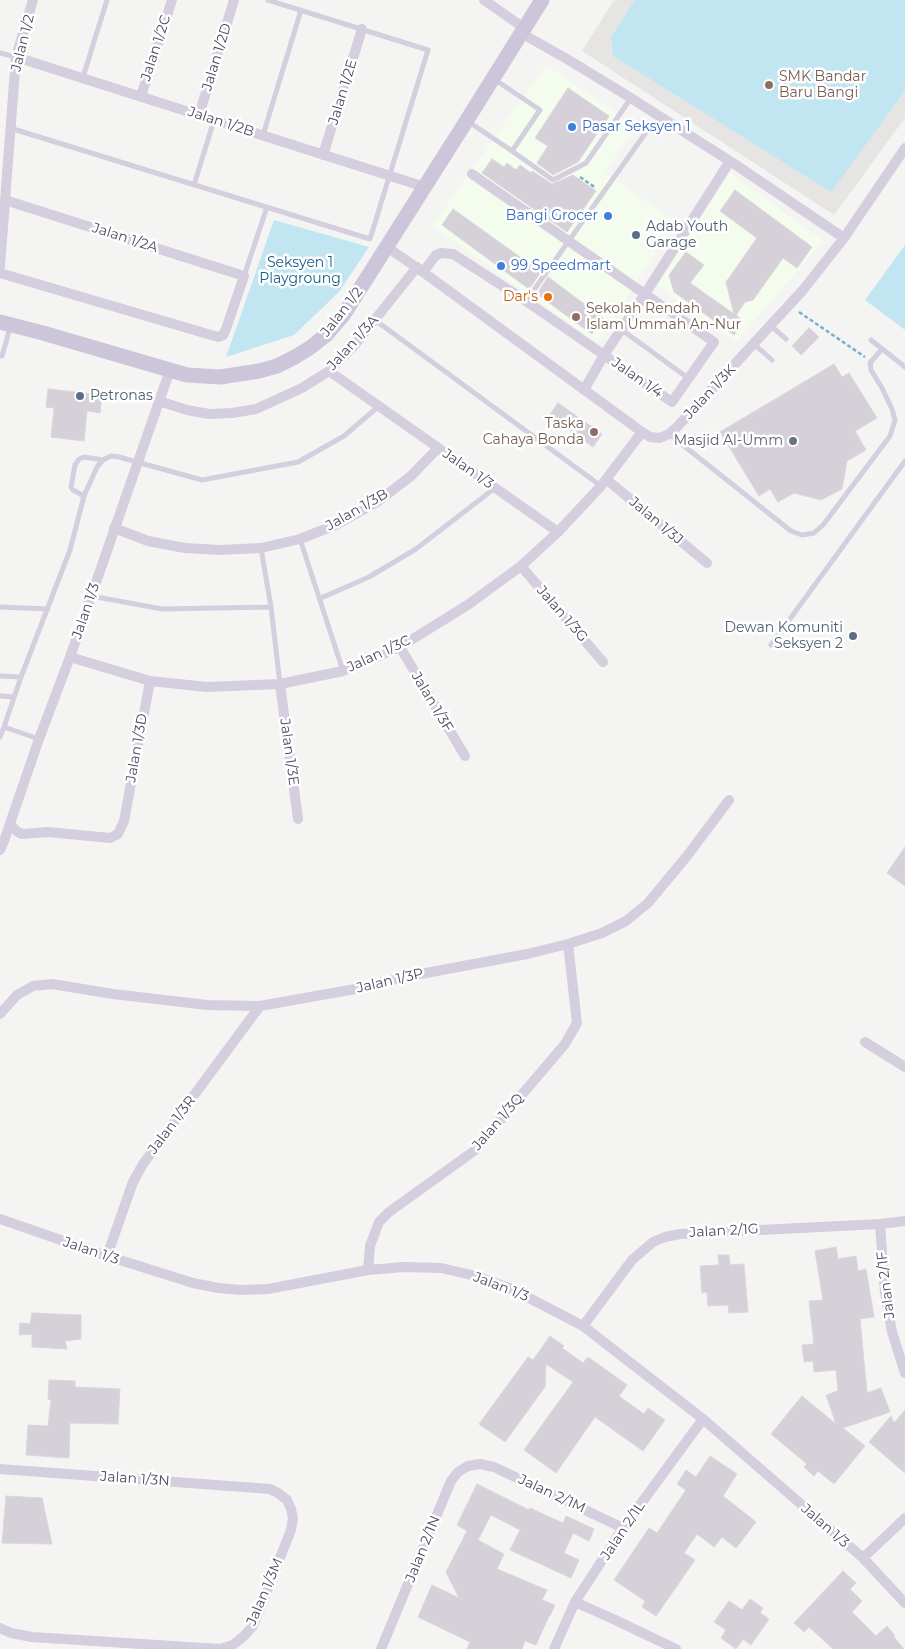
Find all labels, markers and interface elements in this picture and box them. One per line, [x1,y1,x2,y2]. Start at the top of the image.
street label: Jalan 1/2 [8,13,38,73]
street label: Jalan 1/2C [137,13,175,83]
street label: Jalan 1/2D [199,21,235,93]
street label: Jalan 1/2E [325,57,361,127]
place label: SMK Bandar Baru Bangi [779,69,866,102]
marker: SMK Bandar Baru Bangi [763,79,775,91]
street label: Jalan 1/2B [186,103,256,141]
place label: Pasar Seksyen 1 [582,119,691,135]
marker: Pasar Seksyen 1 [566,121,578,133]
place label: Bangi Grocer [506,208,598,224]
marker: Bangi Grocer [602,210,614,222]
street label: Jalan 1/2A [90,219,160,257]
place label: Adab Youth Garage [646,219,728,252]
marker: Adab Youth Garage [630,229,642,241]
park label: Seksyen 1 Playgroung [259,255,341,288]
place label: 99 Speedmart [511,258,611,274]
marker: 99 Speedmart [495,260,507,272]
street label: Jalan 1/2 [317,284,367,340]
place label: Dar's [503,289,538,305]
marker: Dar's [542,291,554,303]
place label: Sekolah Rendah Islam Ummah An-Nur [586,301,741,334]
marker: Sekolah Rendah Islam Ummah An-Nur [570,311,582,323]
street label: Jalan 1/3A [324,312,382,374]
street label: Jalan 1/4 [608,354,666,402]
street label: Jalan 1/3K [681,361,739,423]
place label: Petronas [90,388,153,404]
marker: Petronas [74,390,86,402]
place label: Taska Cahaya Bonda [483,416,584,448]
marker: Taska Cahaya Bonda [588,426,600,438]
place label: Masjid Al-Umm [674,433,783,449]
marker: Masjid Al-Umm [787,435,799,447]
street label: Jalan 1/3 [439,445,497,493]
street label: Jalan 1/3B [323,486,391,534]
street label: Jalan 1/3J [626,494,686,548]
street label: Jalan 1/3 [69,581,103,641]
street label: Jalan 1/3G [533,582,591,646]
place label: Dewan Komuniti Seksyen 2 [724,620,843,652]
marker: Dewan Komuniti Seksyen 2 [847,630,859,642]
street label: Jalan 1/3C [345,632,413,676]
street label: Jalan 1/3F [408,669,456,735]
street label: Jalan 1/3D [123,712,151,784]
street label: Jalan 1/3E [276,717,302,787]
street label: Jalan 1/3P [355,965,425,997]
street label: Jalan 1/3Q [469,1090,527,1154]
street label: Jalan 1/3R [145,1093,199,1157]
street label: Jalan 2/1G [689,1221,759,1241]
street label: Jalan 1/3 [61,1234,121,1268]
street label: Jalan 2/1F [874,1250,898,1320]
street label: Jalan 1/3 [471,1269,531,1305]
street label: Jalan 1/3N [100,1468,170,1490]
street label: Jalan 2/1M [516,1471,588,1517]
street label: Jalan 2/1L [597,1499,649,1563]
street label: Jalan 1/3 [798,1501,852,1551]
street label: Jalan 2/1N [402,1513,444,1585]
street label: Jalan 1/3M [243,1556,287,1628]

